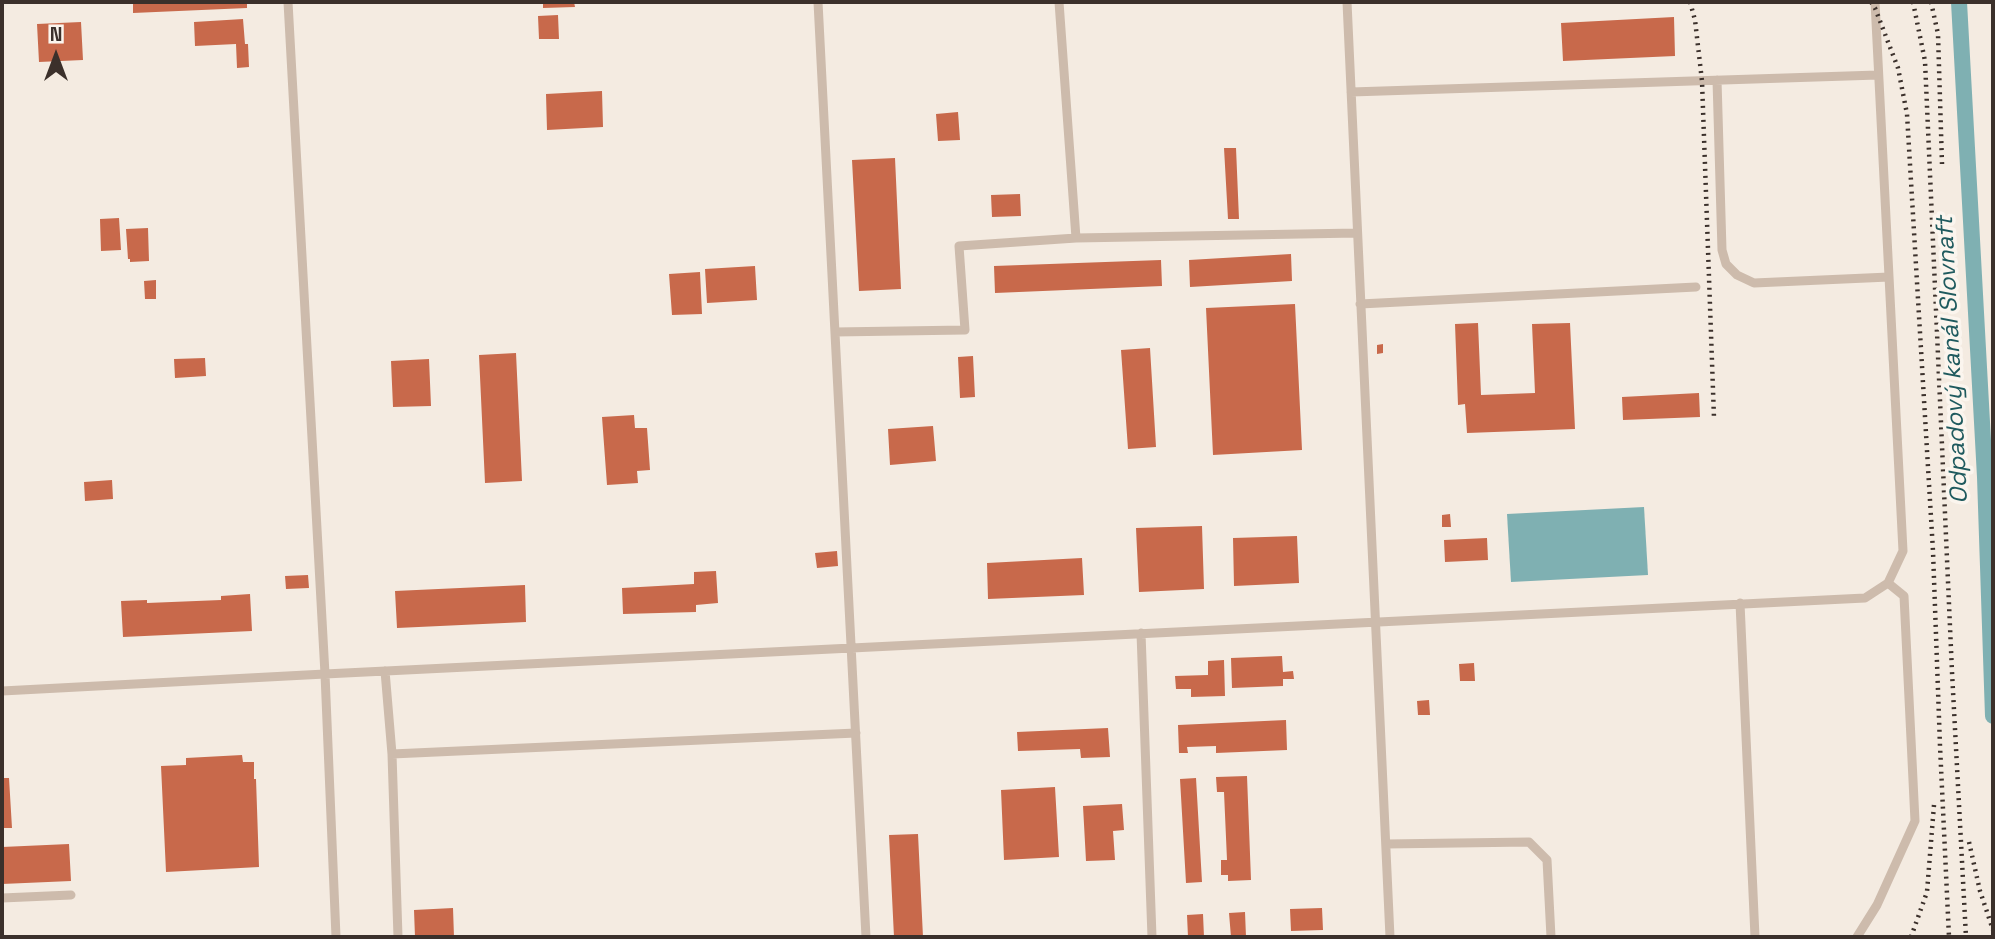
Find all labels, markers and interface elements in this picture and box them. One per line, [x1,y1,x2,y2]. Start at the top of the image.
north arrow [21,21,91,91]
text: N [50,22,62,47]
water label: Odpadový kanál Slovnaft [1931,215,1975,505]

